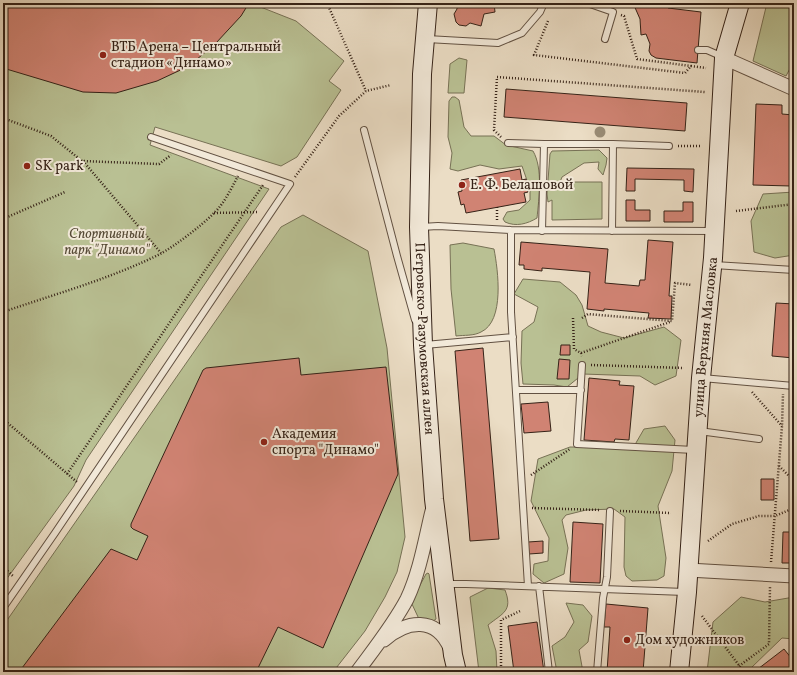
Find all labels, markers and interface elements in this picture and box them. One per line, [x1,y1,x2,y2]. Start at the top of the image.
place label: ВТБ Арена – Центральный стадион «Динамо» [111,38,282,73]
marker: ВТБ Арена – Центральный стадион «Динамо» [98,50,108,60]
place label: SK park [35,157,84,176]
marker: SK park [22,161,32,171]
place label: Е. Ф. Белашовой [470,176,574,195]
marker: Е. Ф. Белашовой [457,180,467,190]
park label: Спортивный парк "Динамо" [64,225,151,260]
street label: Петровско-Разумовская аллея [410,242,439,435]
street label: улица Верхняя Масловка [689,256,723,418]
place label: Академия спорта "Динамо" [272,425,379,460]
marker: Академия спорта "Динамо" [259,437,269,447]
place label: Дом художников [635,631,744,650]
marker: Дом художников [622,635,632,645]

